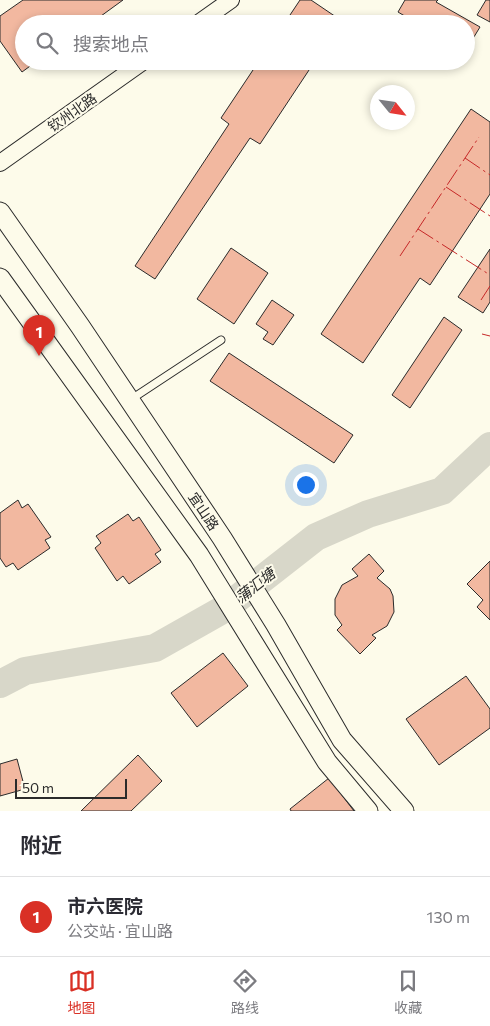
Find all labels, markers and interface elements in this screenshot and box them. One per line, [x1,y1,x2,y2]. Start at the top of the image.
search box [15,15,475,70]
icon: search [33,29,61,57]
text: 搜索地点 [73,32,149,55]
north arrow [370,85,415,130]
street label: 钦州北路 [44,89,100,135]
pin: 1 [23,315,55,356]
your location [293,472,319,498]
street label: 宜山路 [185,489,223,533]
water label: 蒲汇塘 [232,562,281,606]
scale bar [15,776,128,799]
text: 50 m [22,779,54,796]
text: 附近 [20,832,62,857]
text: 市六医院 [67,894,143,917]
text: 1 [32,907,40,926]
text: 130 m [427,907,470,926]
text: 公交站 · 宜山路 [67,921,173,940]
tab: 地图 [68,967,96,1017]
tab: 路线 [231,967,259,1017]
tab: 收藏 [394,967,422,1017]

